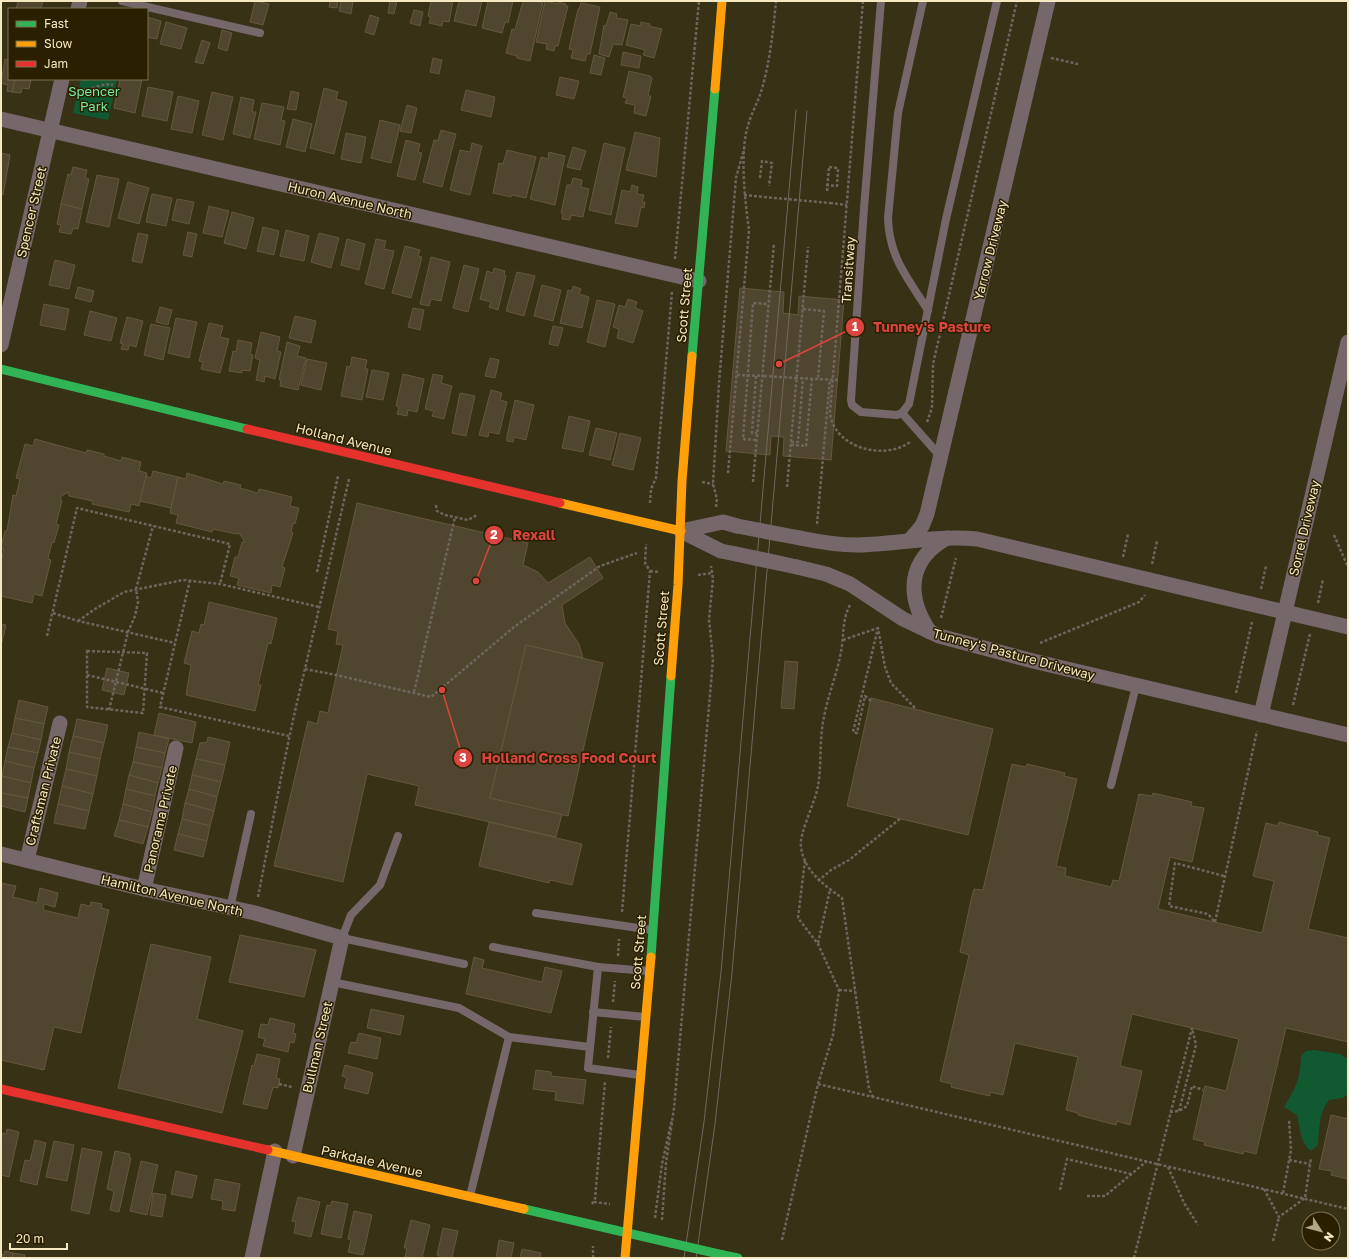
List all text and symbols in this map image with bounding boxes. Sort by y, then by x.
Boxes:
legend [8,8,148,80]
text: Fast [44,16,69,31]
text: Slow [44,36,72,51]
text: Jam [44,56,68,71]
park label: Spencer Park [68,83,120,114]
street label: Spencer Street [13,165,49,259]
street label: Huron Avenue North [286,178,414,222]
street label: Yarrow Driveway [970,197,1010,302]
street label: Transitway [838,235,858,304]
street label: Scott Street [673,267,695,343]
callout: Tunney's Pasture [845,314,999,340]
text: Tunney's Pasture [873,318,991,335]
text: 1 [852,319,858,334]
street label: Holland Avenue [294,419,394,459]
street label: Sorrel Driveway [1285,478,1323,577]
callout: Rexall [484,522,563,548]
text: Rexall [513,526,556,543]
text: 2 [490,527,498,542]
street label: Scott Street [650,590,672,666]
street label: Tunney's Pasture Driveway [931,625,1097,684]
street label: Craftsman Private [22,735,64,847]
callout: Holland Cross Food Court [453,745,664,771]
text: Holland Cross Food Court [481,749,657,766]
text: 3 [459,750,467,765]
street label: Panorama Private [140,764,180,874]
street label: Hamilton Avenue North [99,871,245,919]
street label: Scott Street [627,914,649,990]
street label: Bullman Street [299,1000,335,1094]
street label: Parkdale Avenue [320,1142,424,1180]
north arrow [1301,1211,1341,1251]
scale bar [10,1225,67,1251]
text: N [1322,1230,1337,1244]
text: 20 m [16,1231,44,1246]

